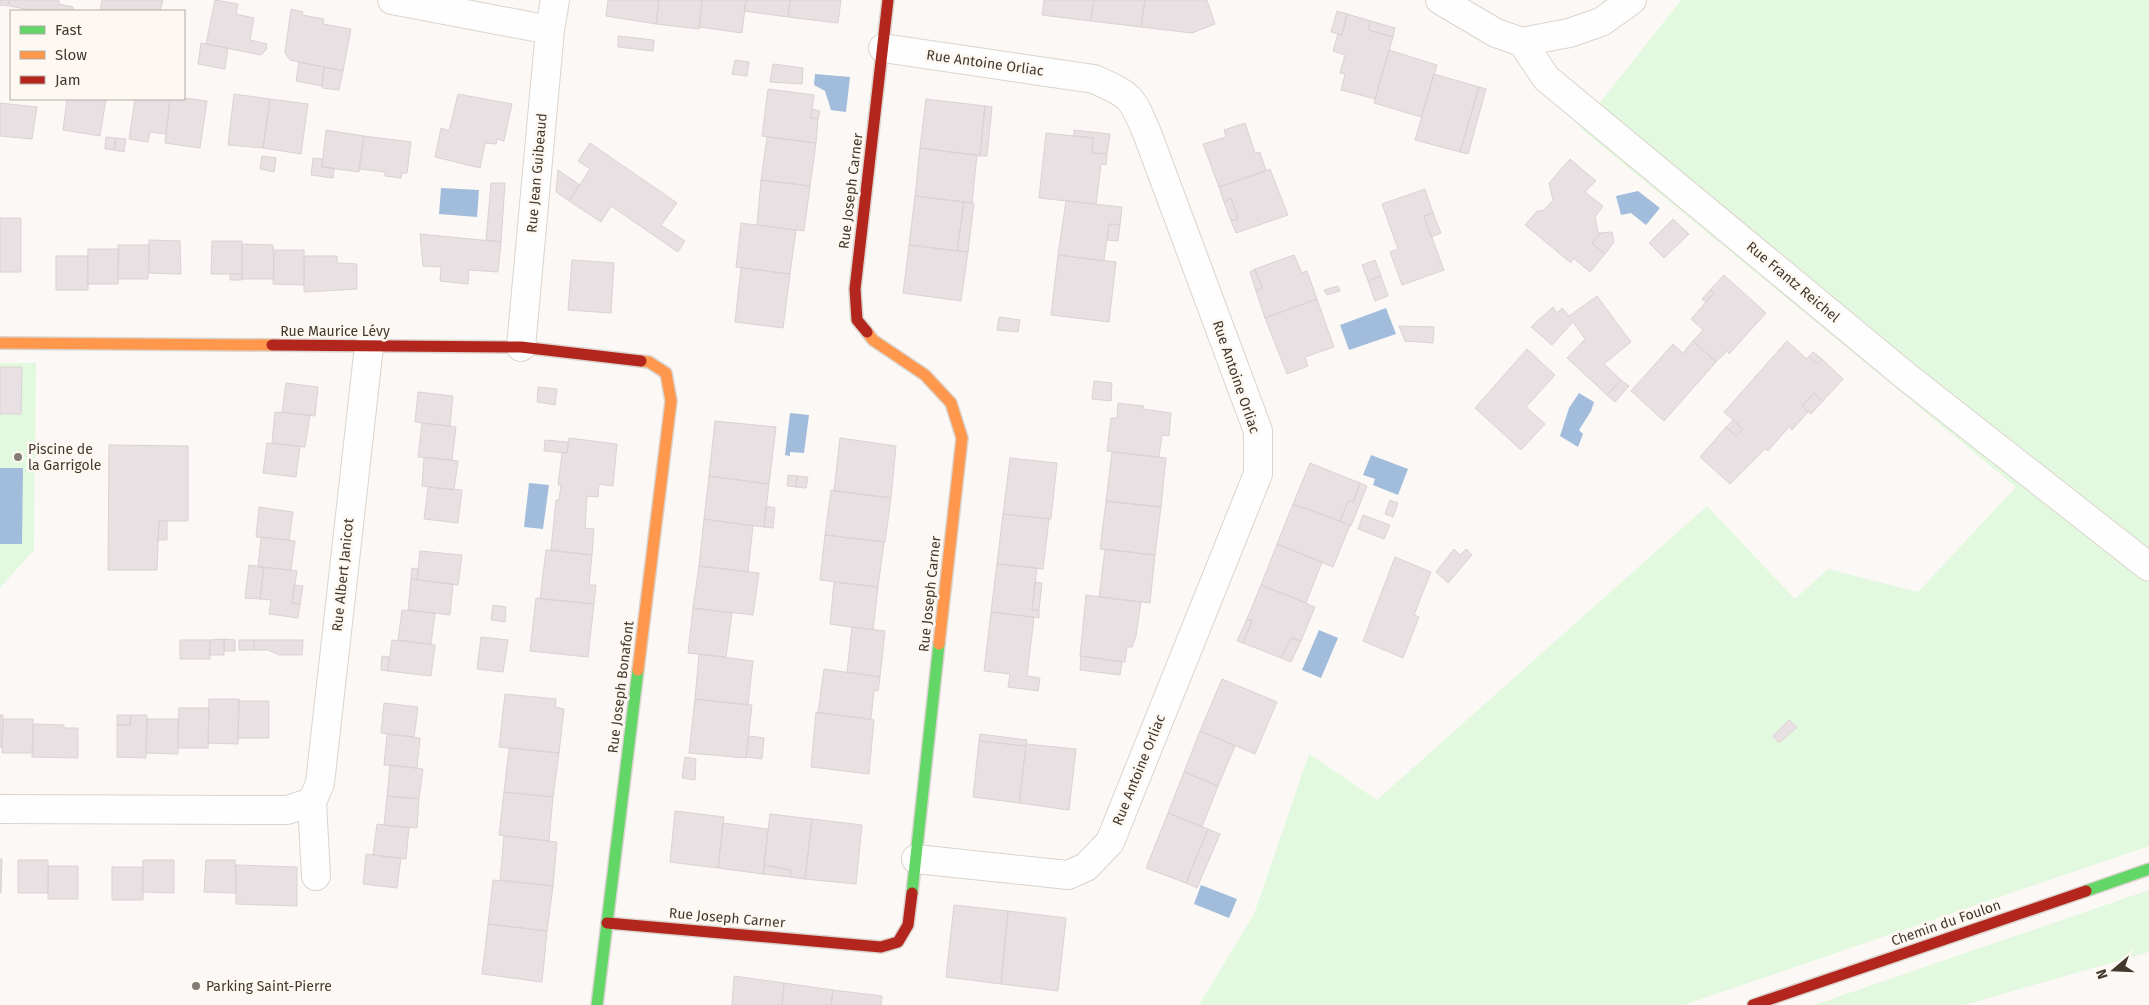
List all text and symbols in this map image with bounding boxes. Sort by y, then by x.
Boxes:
legend [10,10,185,100]
text: Fast [55,21,82,39]
text: Slow [55,46,87,64]
street label: Rue Antoine Orliac [925,46,1045,80]
text: Jam [55,71,81,89]
street label: Rue Jean Guibeaud [523,112,551,234]
street label: Rue Joseph Carner [835,131,867,250]
street label: Rue Frantz Reichel [1743,238,1843,326]
street label: Rue Antoine Orliac [1209,318,1263,436]
street label: Rue Maurice Lévy [280,323,390,340]
place label: Piscine de la Garrigole [28,441,101,474]
marker: Piscine de la Garrigole [12,451,24,463]
street label: Rue Albert Janicot [329,517,358,633]
street label: Rue Joseph Carner [915,534,945,653]
street label: Rue Joseph Bonafont [604,619,638,754]
street label: Rue Antoine Orliac [1109,712,1169,828]
street label: Chemin du Foulon [1889,896,2003,950]
street label: Rue Joseph Carner [668,904,786,932]
north arrow [2089,945,2139,995]
text: N [2093,967,2112,981]
place label: Parking Saint-Pierre [206,978,332,995]
marker: Parking Saint-Pierre [190,980,202,992]

